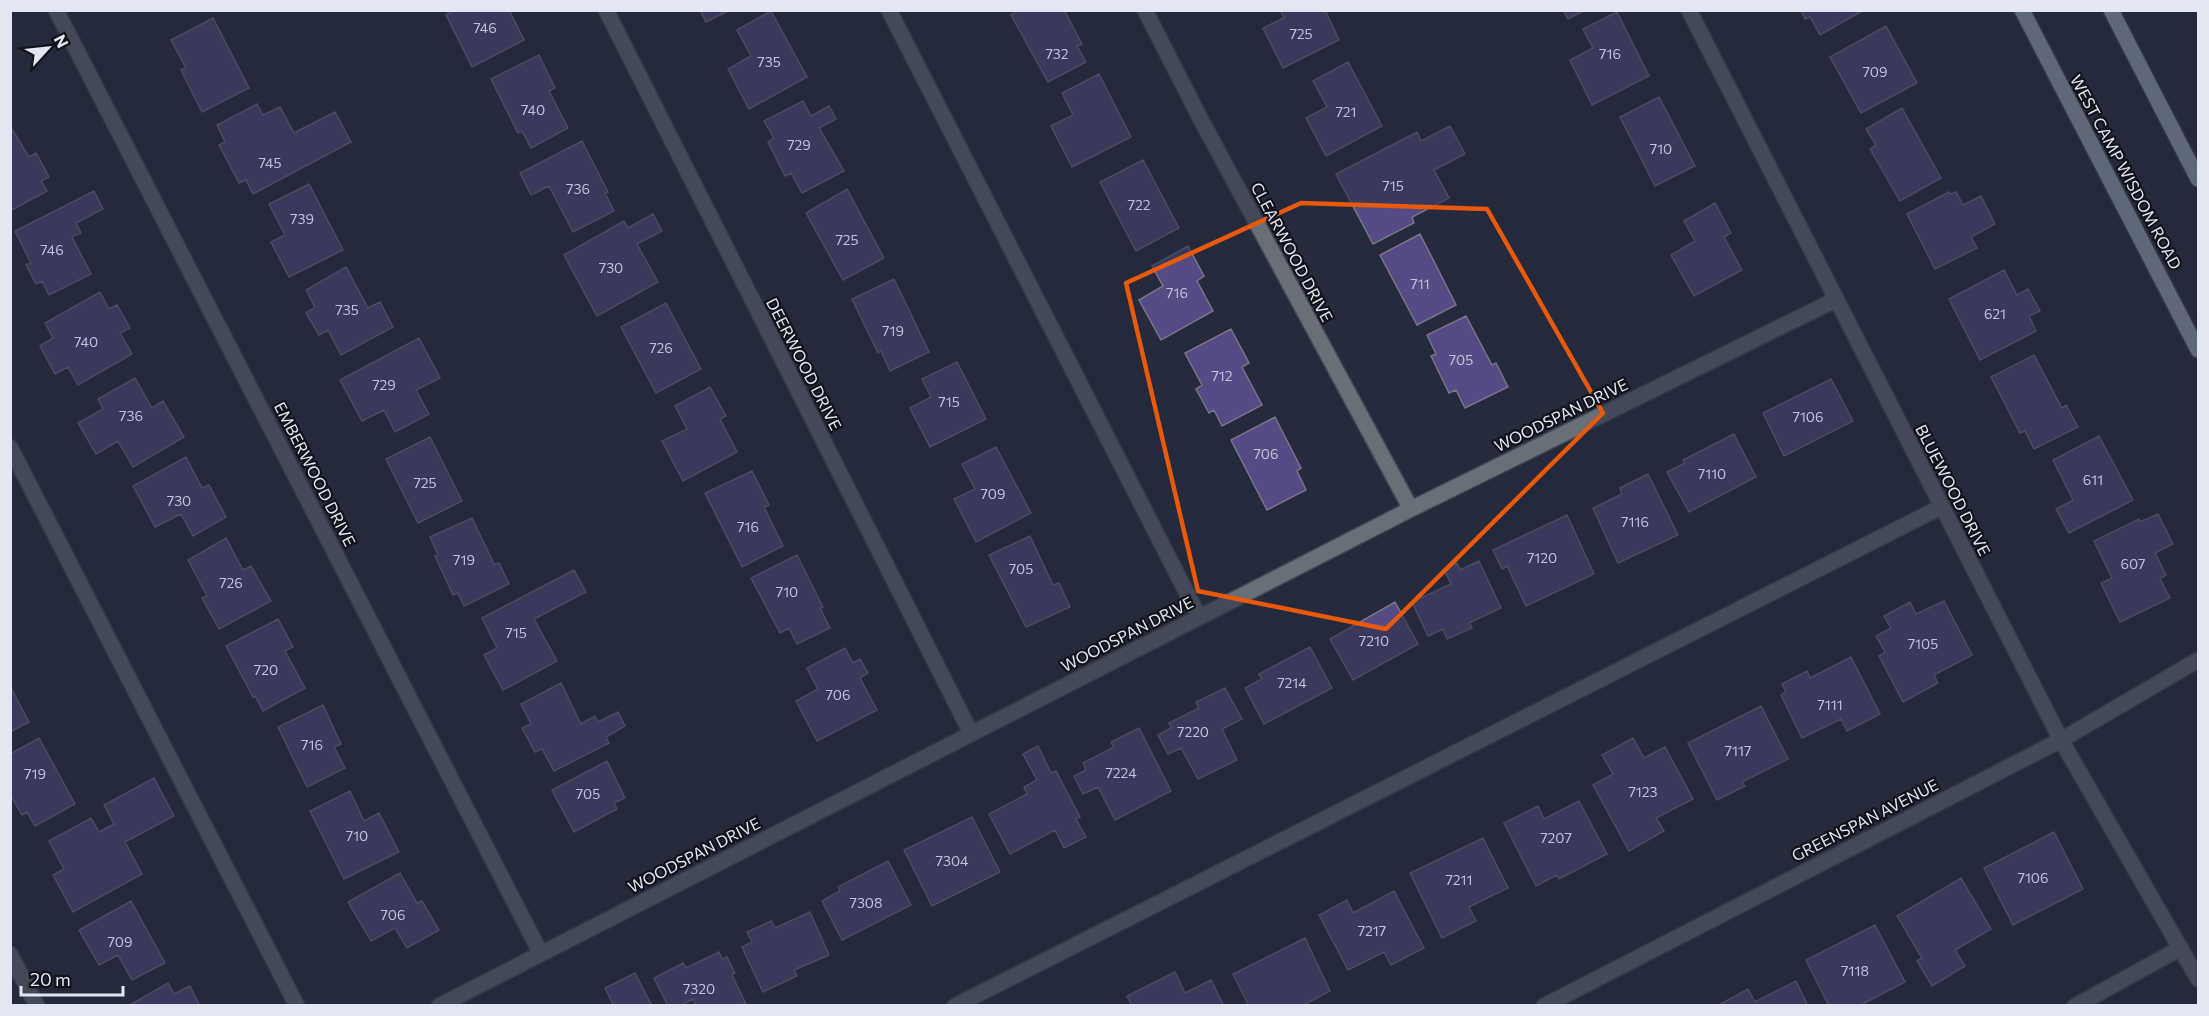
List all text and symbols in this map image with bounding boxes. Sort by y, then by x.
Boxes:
north arrow [18,18,78,78]
house number: 746 [473,19,497,36]
house number: 725 [1289,25,1313,42]
text: N [51,31,73,51]
house number: 732 [1045,45,1069,62]
house number: 716 [1599,45,1621,62]
house number: 735 [757,53,781,70]
house number: 709 [1863,63,1888,80]
street label: WEST CAMP WISDOM ROAD [2067,71,2186,272]
house number: 740 [521,101,545,118]
house number: 721 [1335,103,1357,120]
house number: 729 [787,136,811,153]
house number: 710 [1650,140,1672,157]
house number: 745 [259,154,282,171]
house number: 715 [1382,177,1404,194]
street label: CLEARWOOD DRIVE [1248,179,1337,325]
house number: 736 [566,180,590,197]
house number: 722 [1128,196,1151,213]
house number: 739 [290,210,314,227]
house number: 725 [835,231,859,248]
house number: 746 [40,241,64,258]
house number: 730 [599,259,623,276]
house number: 711 [1410,275,1430,292]
house number: 716 [1166,284,1188,301]
street label: DEERWOOD DRIVE [763,295,846,433]
house number: 735 [335,301,359,318]
house number: 621 [1984,305,2006,322]
house number: 719 [882,322,904,339]
house number: 740 [74,333,98,350]
house number: 726 [649,339,673,356]
house number: 705 [1449,351,1473,368]
house number: 712 [1211,367,1233,384]
street label: WOODSPAN DRIVE [1491,374,1631,455]
house number: 729 [372,376,396,393]
house number: 715 [938,393,960,410]
street label: EMBERWOOD DRIVE [271,398,360,549]
house number: 736 [119,407,143,424]
house number: 7106 [1792,408,1824,425]
street label: BLUEWOOD DRIVE [1912,421,1995,559]
house number: 706 [1254,445,1279,462]
house number: 7110 [1698,465,1726,482]
house number: 611 [2083,471,2103,488]
house number: 725 [413,474,437,491]
house number: 709 [981,485,1006,502]
house number: 730 [167,492,191,509]
house number: 7116 [1621,513,1649,530]
house number: 716 [737,518,759,535]
house number: 7120 [1527,549,1557,566]
house number: 719 [453,551,475,568]
house number: 607 [2121,555,2145,572]
house number: 705 [1009,560,1033,577]
house number: 726 [219,574,243,591]
house number: 710 [776,583,798,600]
street label: WOODSPAN DRIVE [1057,592,1196,675]
house number: 715 [505,624,527,641]
house number: 7210 [1359,632,1389,649]
house number: 7105 [1908,635,1938,652]
house number: 720 [254,661,278,678]
house number: 7214 [1277,674,1307,691]
house number: 706 [826,686,851,703]
house number: 7111 [1817,696,1843,713]
house number: 7220 [1177,723,1209,740]
house number: 716 [301,736,323,753]
house number: 7117 [1725,742,1751,759]
house number: 7224 [1105,764,1137,781]
house number: 719 [24,765,46,782]
street label: GREENSPAN AVENUE [1788,774,1941,865]
house number: 7123 [1628,783,1658,800]
house number: 705 [576,785,600,802]
street label: WOODSPAN DRIVE [624,813,763,896]
house number: 710 [346,827,368,844]
house number: 7207 [1540,829,1572,846]
house number: 7304 [936,852,969,869]
house number: 7106 [2017,869,2049,886]
house number: 7211 [1445,871,1473,888]
house number: 7308 [849,894,883,911]
house number: 706 [381,906,406,923]
house number: 7217 [1358,922,1386,939]
house number: 709 [108,933,133,950]
scale bar [21,959,123,997]
house number: 7118 [1841,962,1869,979]
text: 20 m [30,968,71,990]
house number: 7320 [683,980,715,997]

